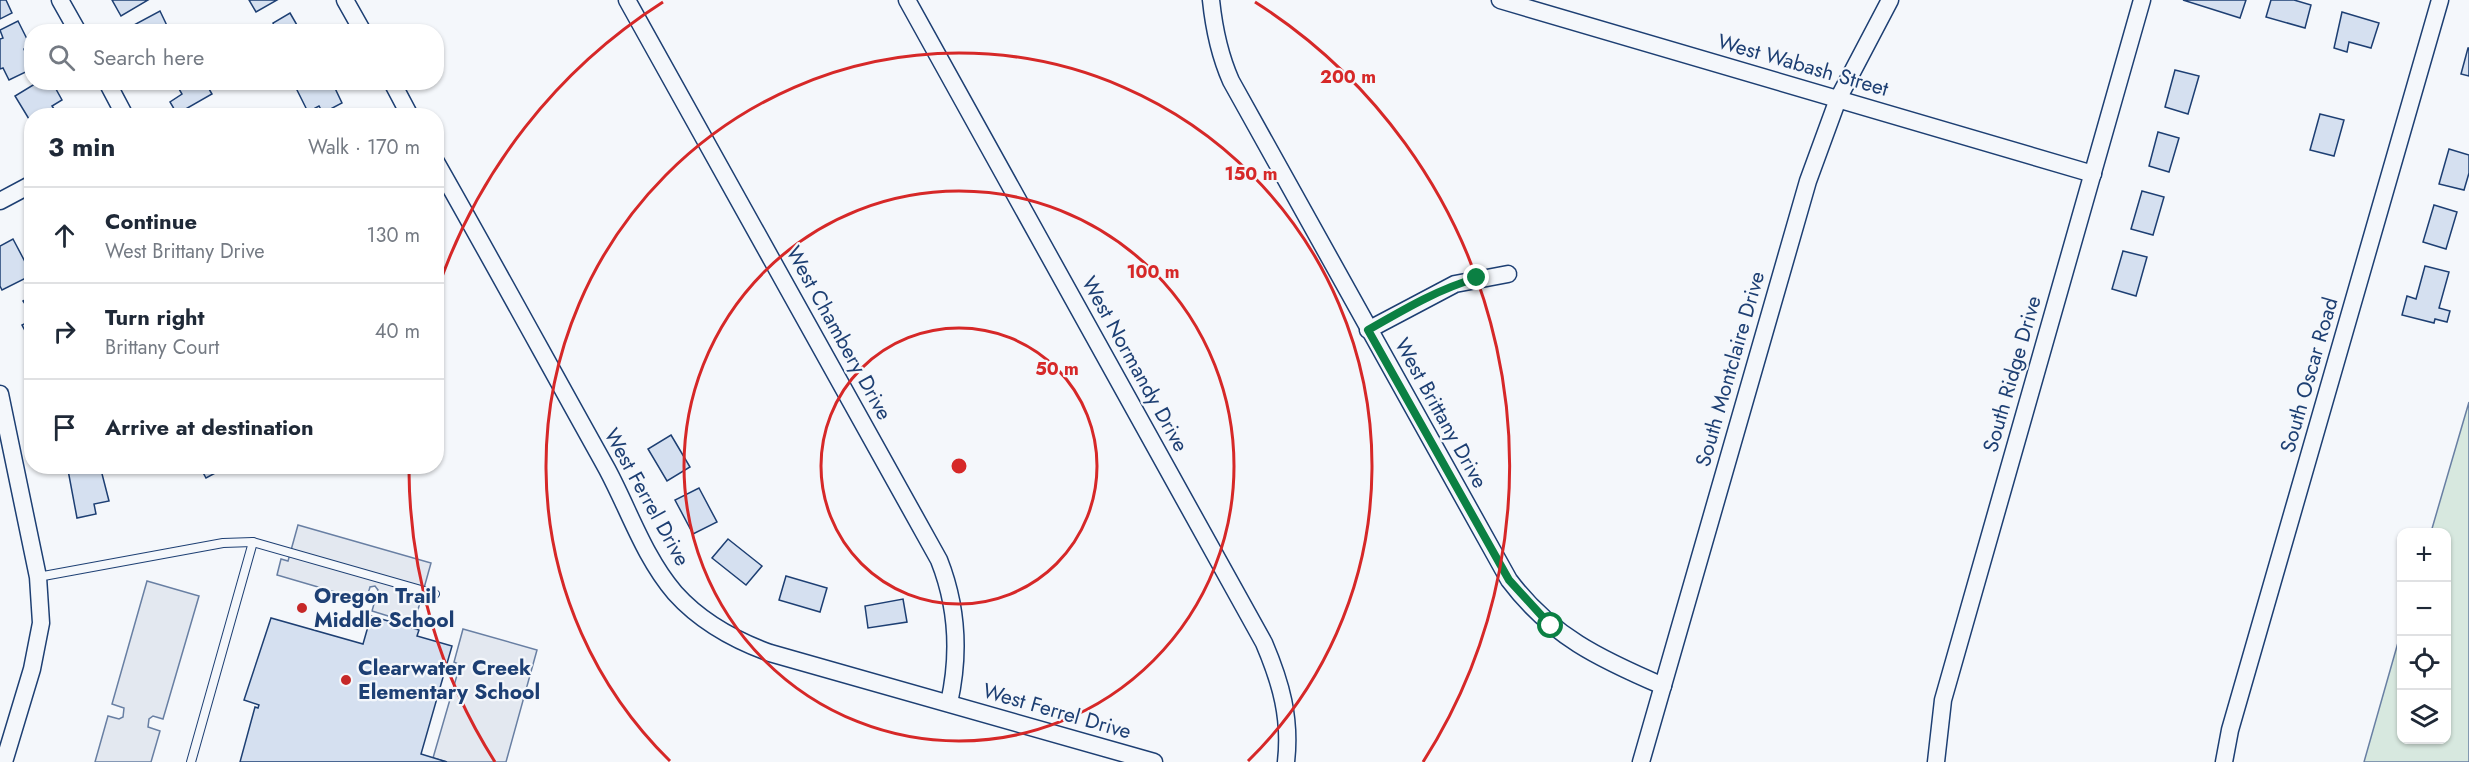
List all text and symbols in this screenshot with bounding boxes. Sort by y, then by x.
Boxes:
search box [24,24,444,90]
street label: West Wabash Street [1714,26,1892,104]
icon: search [45,41,78,74]
text: Search here [93,41,204,73]
text: 200 m [1320,64,1376,90]
text: 3 min [48,128,115,166]
text: Walk · 170 m [308,133,420,162]
text: 150 m [1225,161,1277,187]
text: Continue [105,205,197,237]
icon: ahead [48,219,81,252]
text: 130 m [366,221,420,250]
text: West Brittany Drive [105,237,264,266]
street label: West Chambery Drive [779,241,899,425]
text: 100 m [1126,259,1180,285]
route end [1463,264,1489,290]
street label: South Montclaire Drive [1688,268,1772,470]
street label: West Normandy Drive [1074,271,1196,457]
street label: South Ridge Drive [1975,292,2049,456]
street label: South Oscar Road [2272,294,2346,456]
text: Turn right [105,301,205,333]
icon: right [48,315,81,348]
text: 40 m [375,317,420,346]
text: Brittany Court [105,333,219,362]
street label: West Brittany Drive [1387,333,1495,494]
text: 50 m [1035,356,1079,382]
icon: arrive [48,411,81,444]
text: Arrive at destination [105,411,314,443]
street label: West Ferrel Drive [597,423,697,571]
centre of rings [949,456,969,476]
map controls [2397,528,2451,744]
button: + [2397,528,2451,582]
place label: Oregon Trail Middle School [314,581,454,635]
button: − [2397,582,2451,636]
marker: Oregon Trail Middle School [295,601,309,615]
route start [1537,612,1563,638]
button: locate [2397,636,2451,690]
place label: Clearwater Creek Elementary School [358,653,540,707]
marker: Clearwater Creek Elementary School [339,673,353,687]
street label: West Ferrel Drive [979,675,1135,747]
button: layers [2397,690,2451,744]

